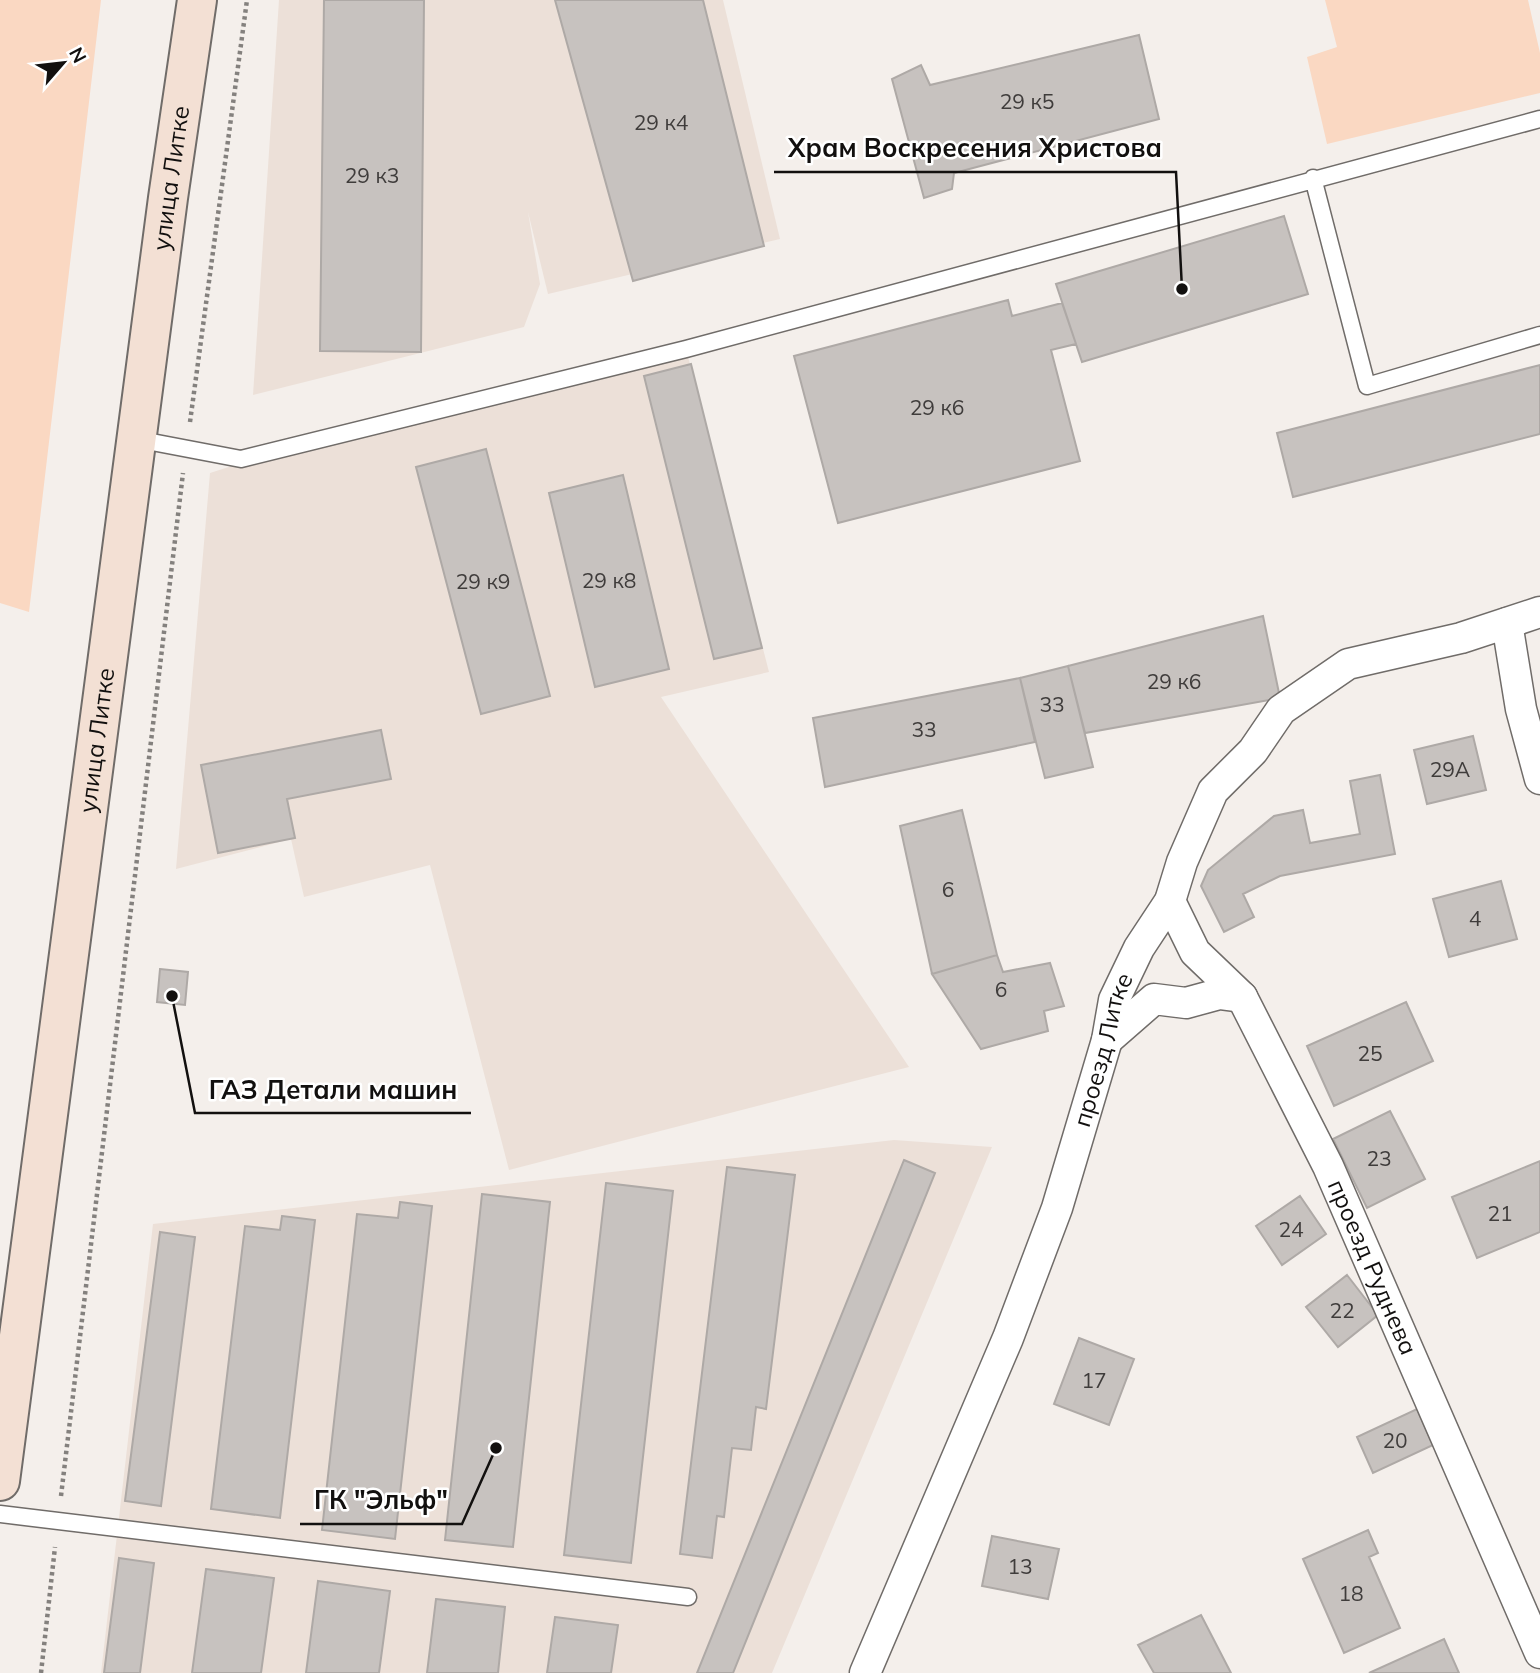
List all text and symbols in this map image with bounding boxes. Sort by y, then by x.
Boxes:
north arrow [28,28,98,98]
text: N [64,43,92,67]
house number: 29 к5 [1000,88,1054,114]
street label: улица Литке [145,104,195,252]
house number: 29 к4 [634,109,689,135]
callout: Храм Воскресения Христова [774,125,1176,172]
text: Храм Воскресения Христова [787,131,1162,164]
house number: 29 к3 [345,162,399,188]
house number: 29 к6 [910,394,964,420]
house number: 29 к8 [582,567,636,593]
house number: 29 к9 [456,568,510,594]
street label: улица Литке [72,666,120,814]
house number: 29 к6 [1147,668,1201,694]
house number: 33 [1039,691,1065,717]
house number: 33 [911,716,937,742]
house number: 29А [1430,756,1471,782]
house number: 6 [942,876,954,902]
house number: 4 [1469,905,1482,931]
street label: проезд Литке [1066,967,1139,1130]
house number: 6 [995,976,1007,1002]
house number: 25 [1357,1040,1383,1066]
callout: ГАЗ Детали машин [195,1066,471,1113]
text: ГАЗ Детали машин [209,1073,457,1106]
house number: 23 [1366,1145,1392,1171]
street label: проезд Руднева [1322,1175,1424,1359]
house number: 21 [1487,1200,1513,1226]
house number: 24 [1278,1216,1304,1242]
house number: 22 [1329,1297,1355,1323]
house number: 17 [1081,1367,1107,1393]
house number: 20 [1382,1427,1408,1453]
callout: ГК "Эльф" [300,1477,462,1524]
text: ГК "Эльф" [314,1483,448,1516]
house number: 13 [1007,1553,1033,1579]
house number: 18 [1338,1580,1364,1606]

